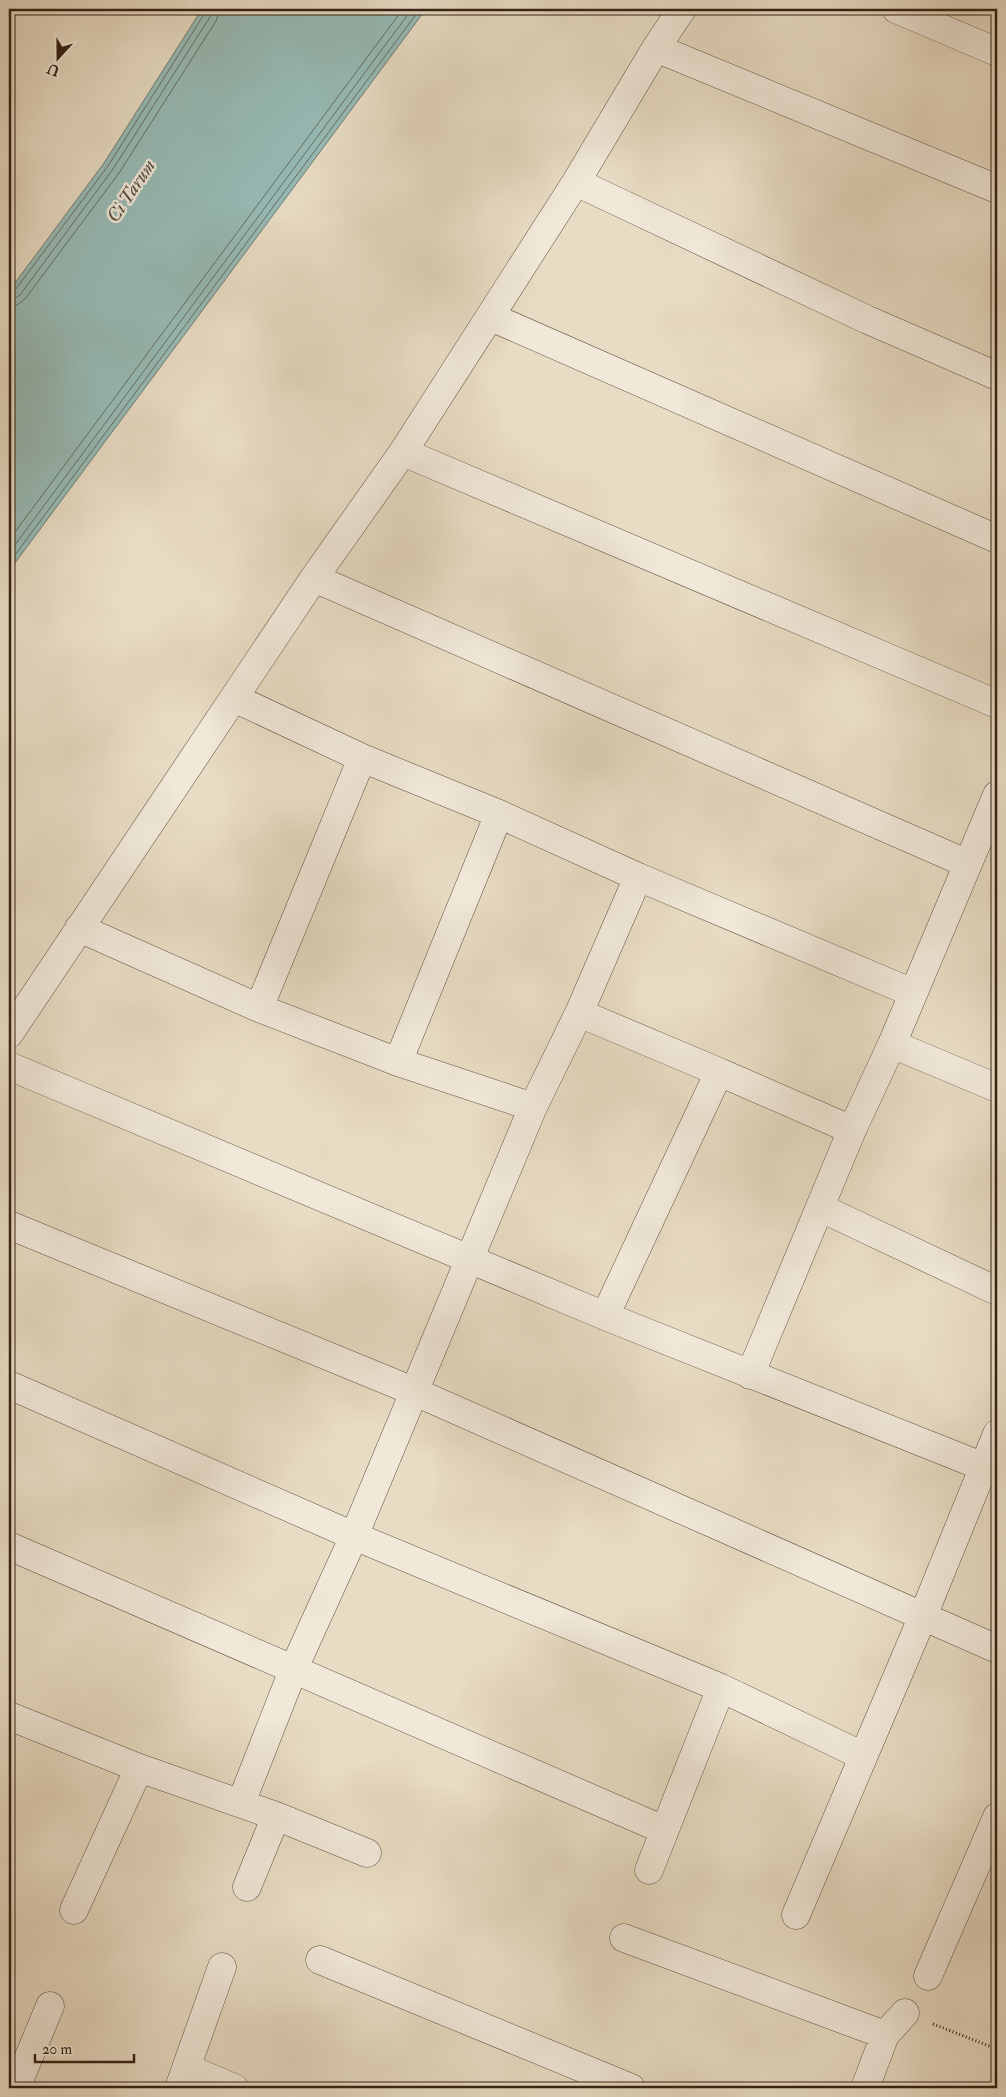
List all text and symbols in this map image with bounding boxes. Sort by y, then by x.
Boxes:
north arrow [32,32,82,82]
text: U [45,60,62,80]
water label: Ci Tarum [101,155,161,227]
scale bar [35,2032,134,2064]
text: 20 m [42,2040,72,2059]

